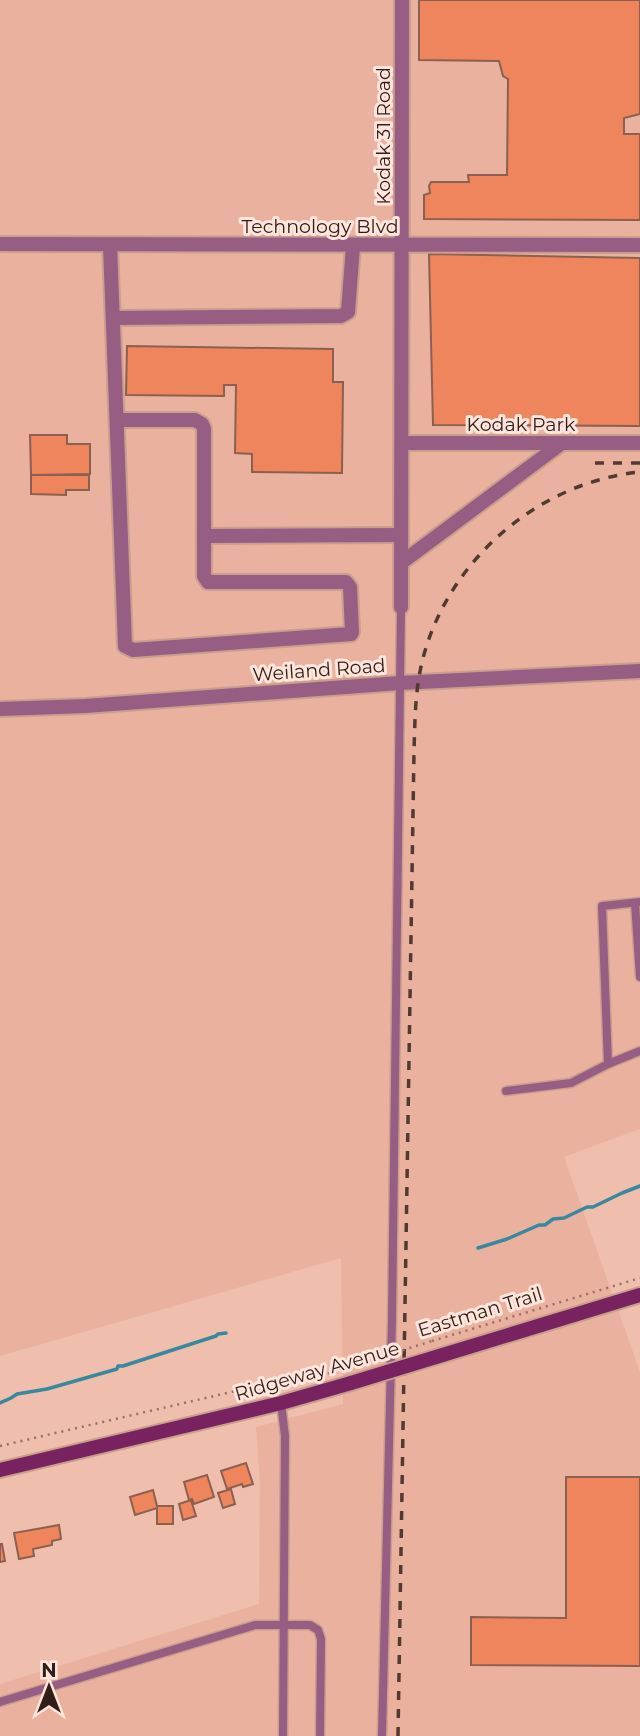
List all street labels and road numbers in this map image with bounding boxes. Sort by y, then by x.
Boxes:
street label: Kodak 31 Road [372,67,395,205]
street label: Technology Blvd [241,215,399,238]
street label: Kodak Park [467,413,576,436]
street label: Weiland Road [252,654,386,686]
street label: Eastman Trail [415,1282,545,1342]
street label: Ridgeway Avenue [232,1336,402,1406]

